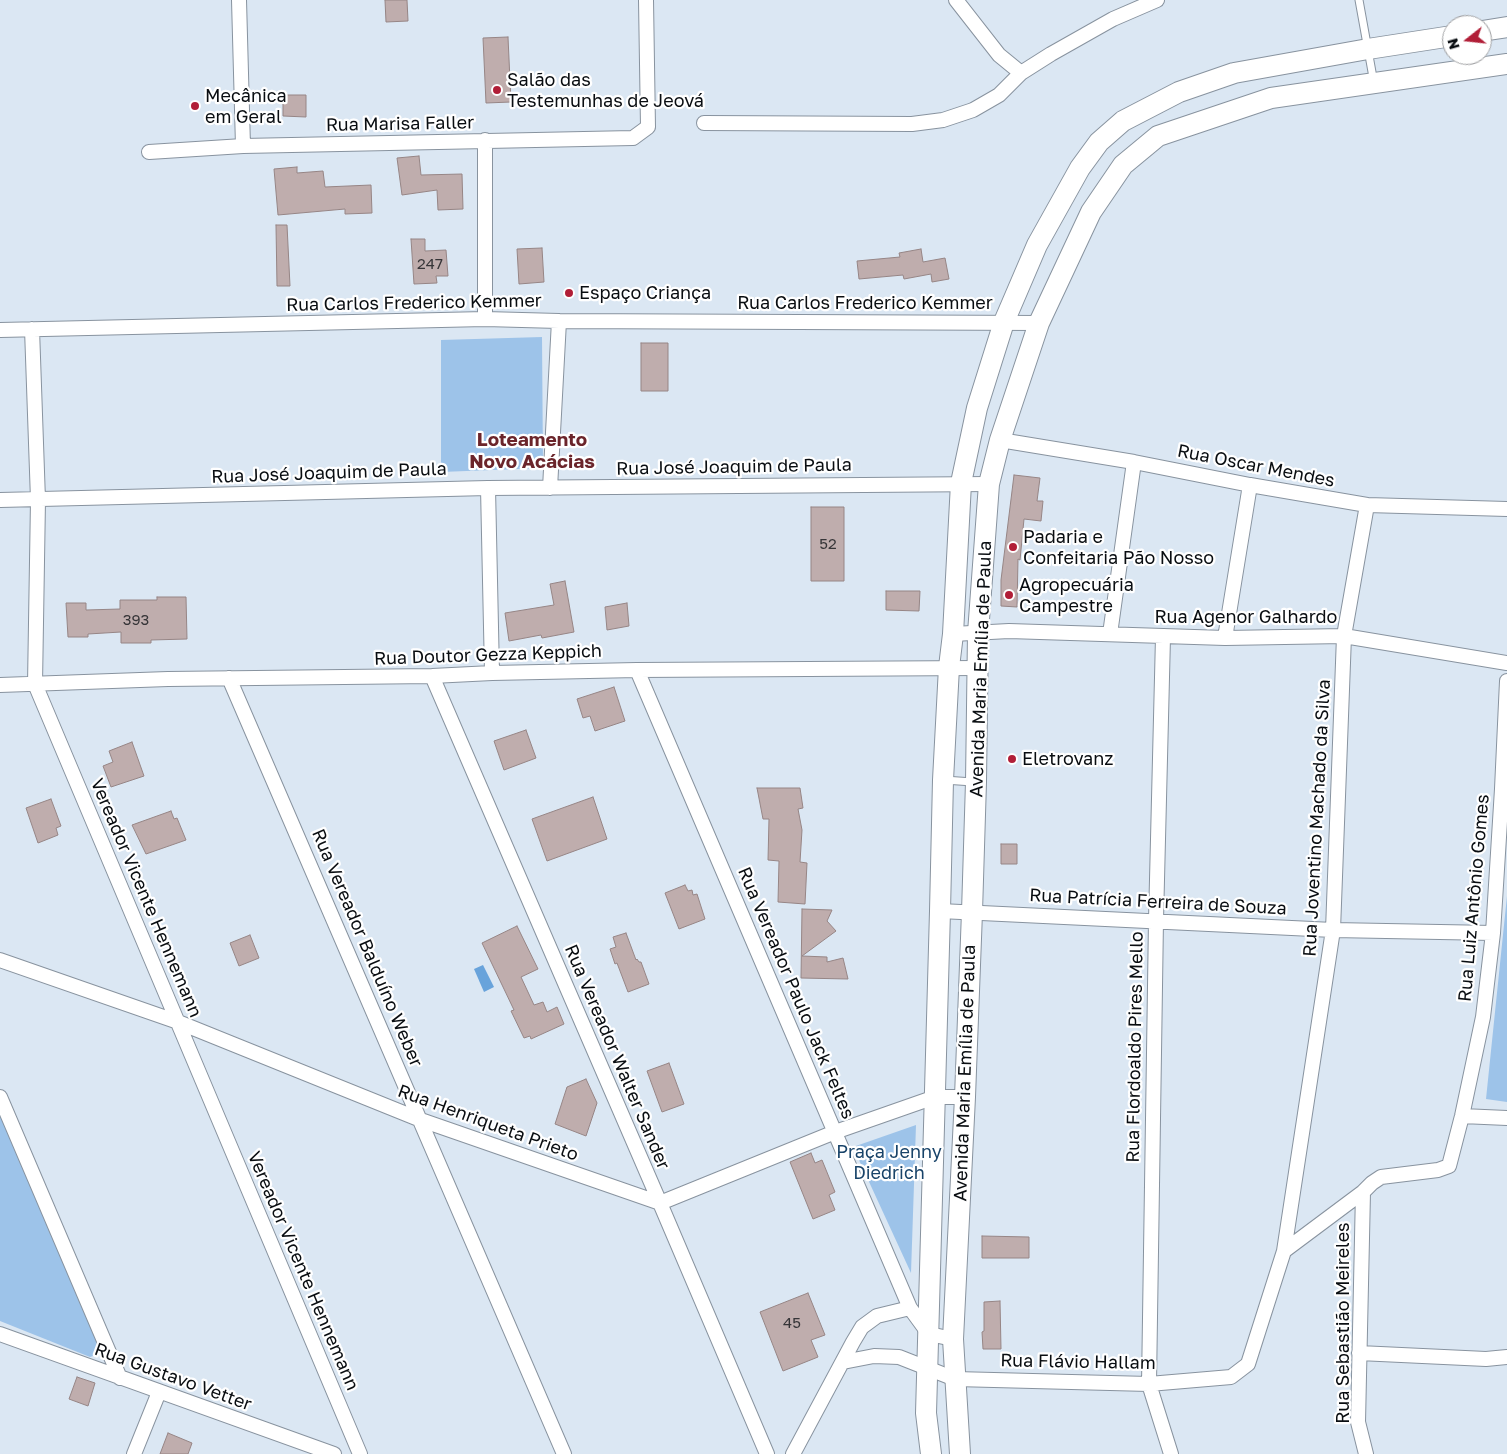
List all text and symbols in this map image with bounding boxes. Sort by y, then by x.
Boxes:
north arrow [1442,15,1492,65]
text: N [1443,37,1463,51]
place label: Salão das Testemunhas de Jeová [507,69,704,112]
marker: Salão das Testemunhas de Jeová [491,84,503,96]
place label: Mecânica em Geral [205,85,287,128]
marker: Mecânica em Geral [189,100,201,112]
street label: Rua Marisa Faller [326,112,474,136]
house number: 247 [417,255,443,273]
place label: Espaço Criança [579,282,711,304]
marker: Espaço Criança [563,287,575,299]
street label: Rua Carlos Frederico Kemmer [286,290,542,316]
street label: Rua Carlos Frederico Kemmer [737,292,993,314]
district label: Loteamento Novo Acácias [469,429,595,473]
street label: Rua Oscar Mendes [1175,440,1337,492]
street label: Rua José Joaquim de Paula [616,454,852,480]
street label: Rua José Joaquim de Paula [211,458,447,488]
place label: Padaria e Confeitaria Pão Nosso [1023,526,1214,568]
house number: 52 [819,535,837,553]
street label: Avenida Maria Emília de Paula [966,540,996,798]
marker: Padaria e Confeitaria Pão Nosso [1007,541,1019,553]
place label: Agropecuária Campestre [1019,574,1134,616]
marker: Agropecuária Campestre [1003,589,1015,601]
street label: Rua Agenor Galhardo [1155,606,1337,628]
house number: 393 [123,611,149,629]
street label: Rua Doutor Gezza Keppich [374,640,602,670]
street label: Rua Joventino Machado da Silva [1299,679,1335,957]
place label: Eletrovanz [1022,748,1113,770]
marker: Eletrovanz [1006,753,1018,765]
street label: Vereador Vicente Hennemann [86,775,206,1021]
street label: Rua Luiz Antônio Gomes [1454,793,1494,1003]
street label: Rua Vereador Balduíno Weber [307,826,427,1070]
street label: Rua Vereador Paulo Jack Feltes [733,864,859,1122]
street label: Rua Patrícia Ferreira de Souza [1029,884,1287,920]
street label: Rua Flordoaldo Pires Mello [1122,931,1148,1163]
street label: Rua Vereador Walter Sander [560,941,674,1173]
street label: Avenida Maria Emília de Paula [950,944,980,1202]
street label: Rua Henriqueta Prieto [395,1080,581,1166]
park label: Praça Jenny Diedrich [836,1141,942,1184]
street label: Vereador Vicente Hennemann [243,1148,363,1394]
street label: Rua Sebastião Meireles [1332,1222,1354,1424]
house number: 45 [783,1314,801,1332]
street label: Rua Gustavo Vetter [91,1339,255,1415]
street label: Rua Flávio Hallam [1000,1350,1156,1374]

